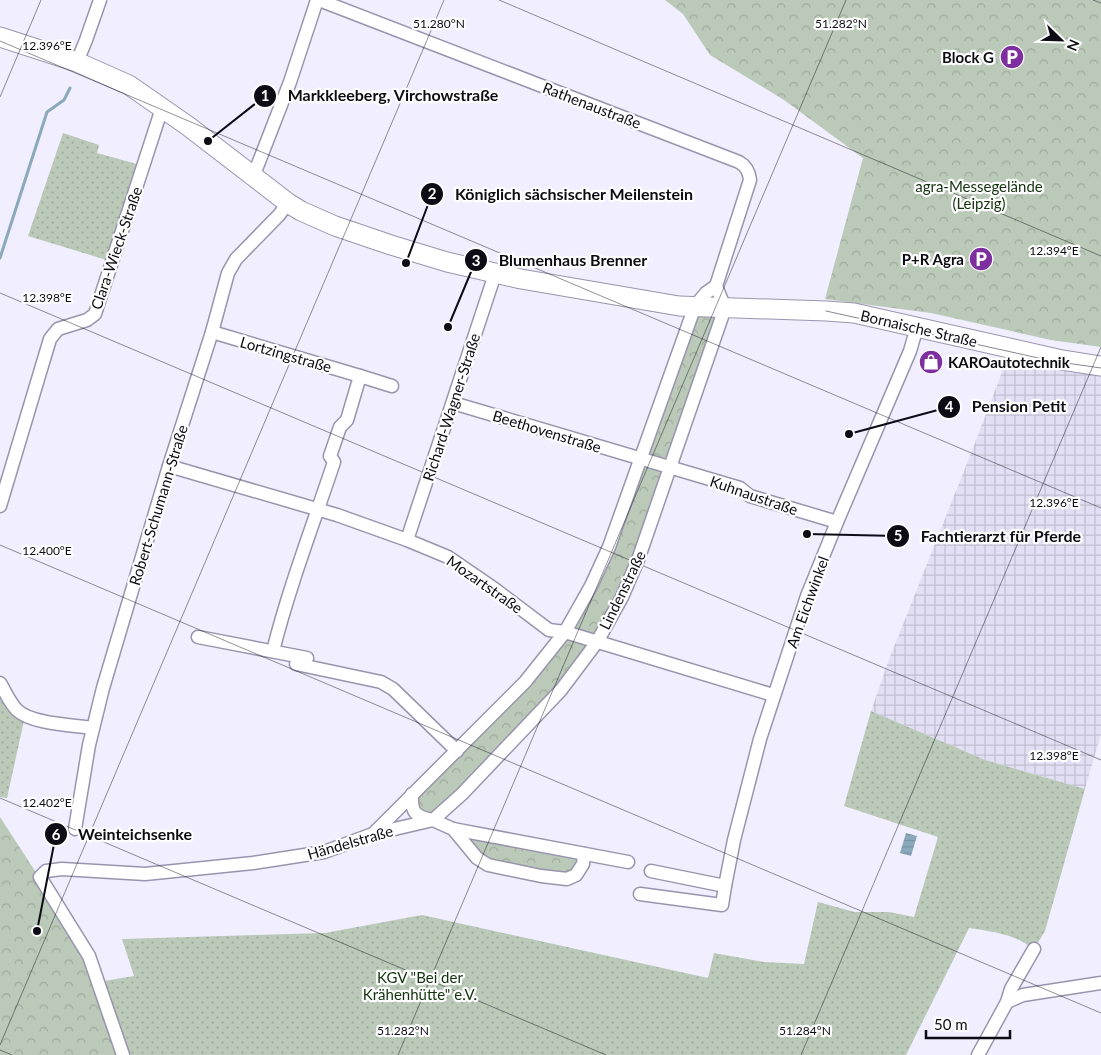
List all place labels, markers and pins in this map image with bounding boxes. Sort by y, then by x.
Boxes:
parking icon: Block G [999,44,1025,70]
place label: Block G [942,48,994,66]
callout: Markkleeberg, Virchowstraße [252,80,509,111]
callout: Königlich sächsischer Meilenstein [420,178,703,209]
callout: Blumenhaus Brenner [463,245,657,276]
parking icon: P+R Agra [968,246,994,272]
place label: P+R Agra [902,250,964,268]
shop icon: KAROautotechnik [918,349,944,375]
place label: KAROautotechnik [948,353,1071,371]
callout: Pension Petit [937,391,1076,422]
callout: Fachtierarzt für Pferde [886,520,1091,551]
callout: Weinteichsenke [43,819,202,850]

